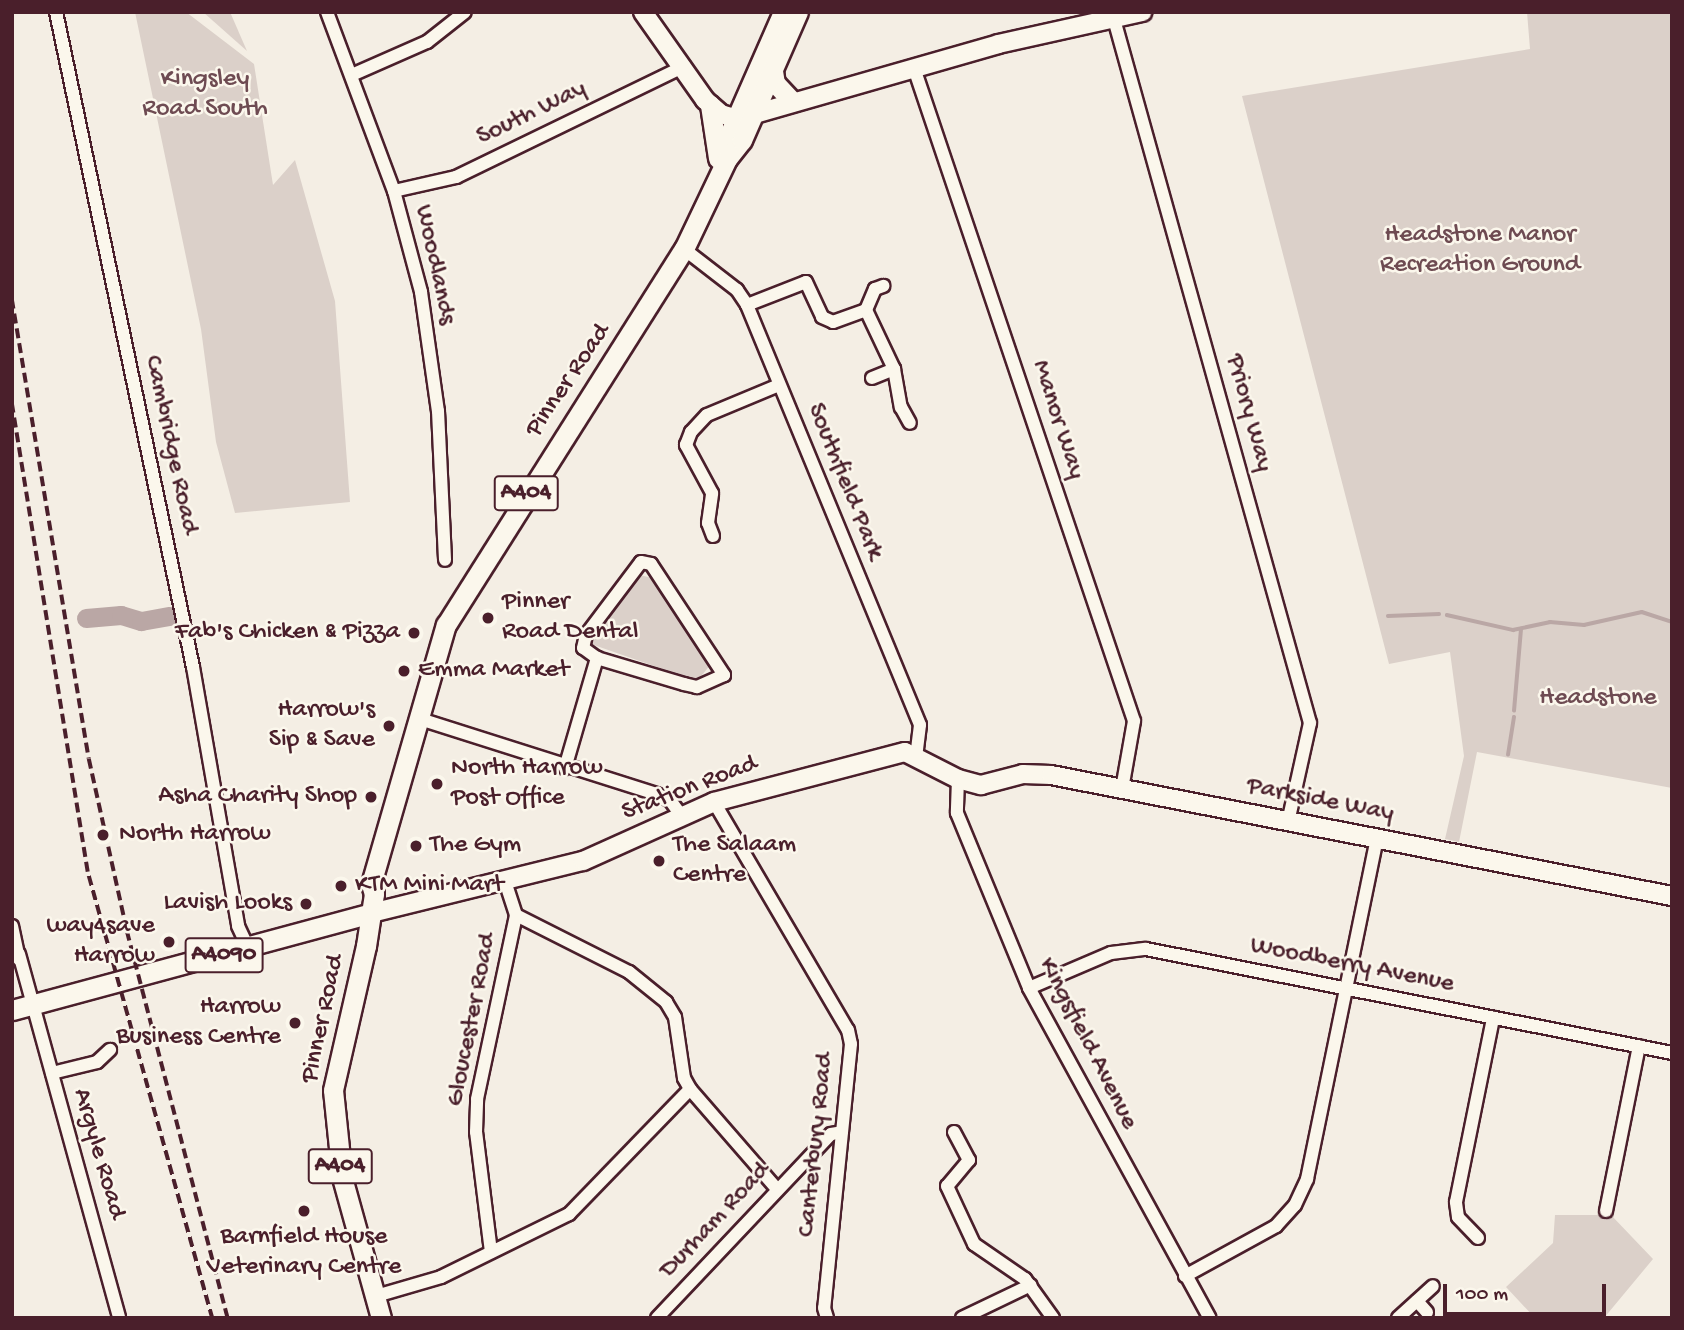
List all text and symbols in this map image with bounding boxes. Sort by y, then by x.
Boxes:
park label: Kingsley Road South [142,64,268,126]
street label: South Way [472,74,592,154]
street label: Woodlands [406,202,462,328]
park label: Headstone Manor Recreation Ground [1380,220,1580,282]
street label: Pinner Road [520,318,618,444]
street label: Priory Way [1217,351,1279,475]
street label: Cambridge Road [136,353,204,537]
street label: Manor Way [1023,357,1091,483]
street label: Southfield Park [798,399,890,565]
road number: A404 [493,472,559,514]
place label: Pinner Road Dental [502,587,638,648]
marker: Pinner Road Dental [480,610,496,626]
place label: Fab's Chicken & Pizza [175,617,400,649]
marker: Fab's Chicken & Pizza [406,625,422,641]
place label: Emma Market [418,655,569,687]
marker: Emma Market [396,663,412,679]
park label: Headstone [1539,683,1657,715]
place label: Harrow's Sip & Save [269,695,375,756]
marker: Harrow's Sip & Save [381,718,397,734]
street label: Station Road [618,749,762,829]
place label: North Harrow Post Office [451,753,603,814]
street label: Parkside Way [1244,771,1396,831]
marker: North Harrow Post Office [429,776,445,792]
place label: Asha Charity Shop [158,781,357,813]
marker: Asha Charity Shop [363,789,379,805]
place label: North Harrow [119,819,271,851]
marker: North Harrow [93,825,113,845]
place label: The Gym [430,830,521,862]
place label: The Salaam Centre [673,830,796,892]
marker: The Gym [408,838,424,854]
marker: The Salaam Centre [651,853,667,869]
place label: KTM Mini Mart [355,870,504,902]
marker: KTM Mini Mart [333,878,349,894]
place label: Lavish Looks [164,888,292,920]
marker: Lavish Looks [298,896,314,912]
place label: way4save Harrow [46,911,155,972]
street label: Gloucester Road [441,931,505,1109]
street label: Woodberry Avenue [1247,931,1457,1001]
marker: way4save Harrow [161,934,177,950]
road number: A4090 [184,934,264,975]
street label: Pinner Road [295,952,353,1086]
street label: Kingsfield Avenue [1030,953,1144,1135]
place label: Harrow Business Centre [116,992,281,1054]
marker: Harrow Business Centre [287,1015,303,1031]
street label: Canterbury Road [792,1051,842,1239]
street label: Argyle Road [65,1085,131,1223]
road number: A404 [307,1146,373,1186]
street label: Durham Road [654,1156,778,1286]
marker: Barnfield House Veterinary Centre [296,1203,312,1219]
place label: Barnfield House Veterinary Centre [207,1222,401,1284]
scale bar [1446,1270,1609,1314]
text: 100 m [1456,1283,1508,1308]

